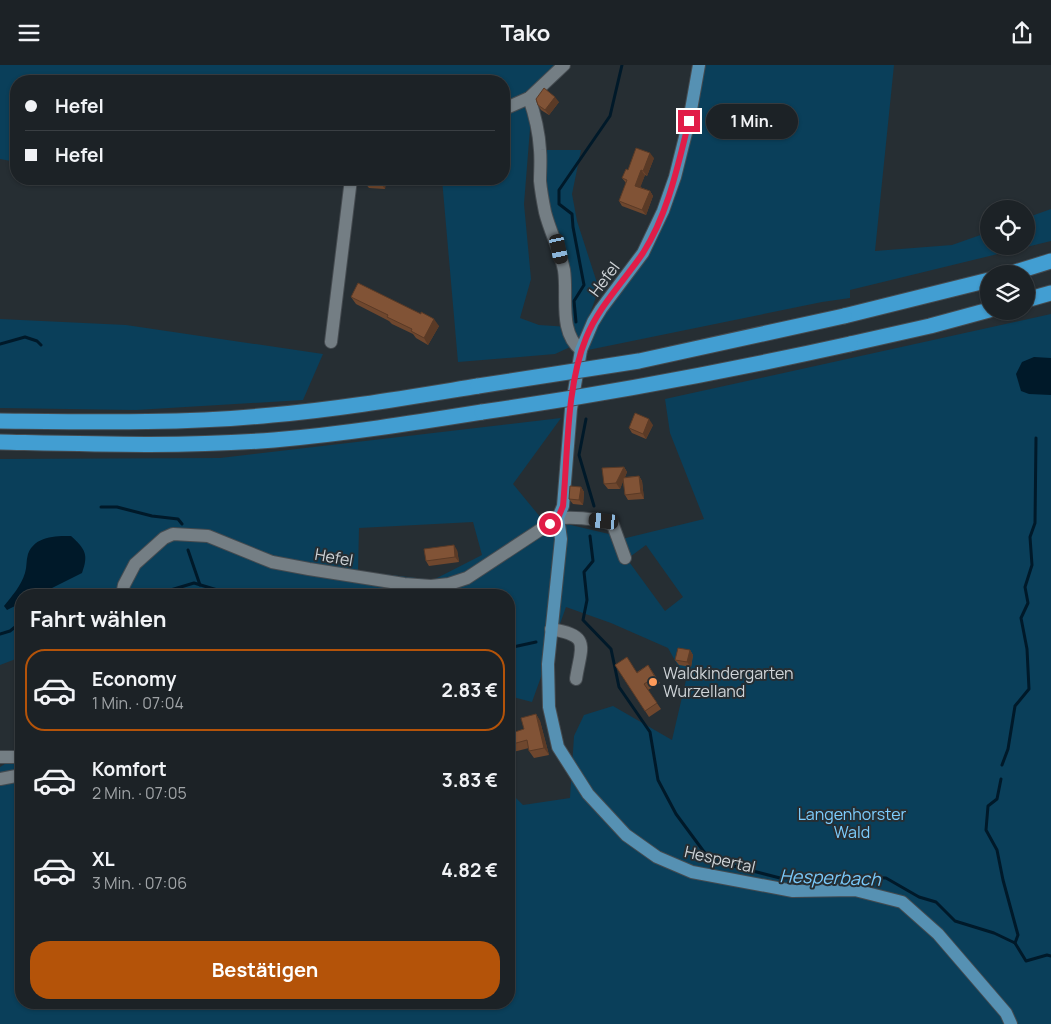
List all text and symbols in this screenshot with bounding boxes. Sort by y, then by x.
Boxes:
text: Tako [501,18,550,48]
icon: menu [15,19,43,47]
icon: share [1008,19,1036,47]
text: Hefel [55,93,104,119]
callout: 1 Min. [706,103,799,139]
route end [678,110,700,132]
text: 1 Min. [730,110,774,132]
text: Hefel [55,142,104,168]
map controls [980,200,1035,320]
button: locate [980,200,1035,255]
car [548,233,569,265]
street label: Hefel [584,257,624,301]
button: layers [980,265,1035,320]
car [588,512,619,530]
route start [539,513,561,535]
street label: Hefel [313,543,355,571]
text: Fahrt wählen [30,604,167,634]
place label: Waldkindergarten Wurzelland [663,662,794,702]
text: Economy [92,666,176,692]
icon: car [32,668,77,713]
marker: Waldkindergarten Wurzelland [647,676,659,688]
text: 2.83 € [441,677,498,703]
text: 1 Min. · 07:04 [92,692,184,714]
text: Komfort [92,756,167,782]
icon: car [32,758,77,803]
text: 3.83 € [442,767,498,793]
text: 2 Min. · 07:05 [92,782,187,804]
park label: Langenhorster Wald [798,803,907,843]
street label: Hespertal [682,840,758,878]
text: XL [92,846,115,872]
icon: car [32,848,77,893]
text: 4.82 € [441,857,498,883]
water label: Hesperbach [779,863,882,891]
text: 3 Min. · 07:06 [92,872,187,894]
button: Bestätigen [30,941,500,999]

